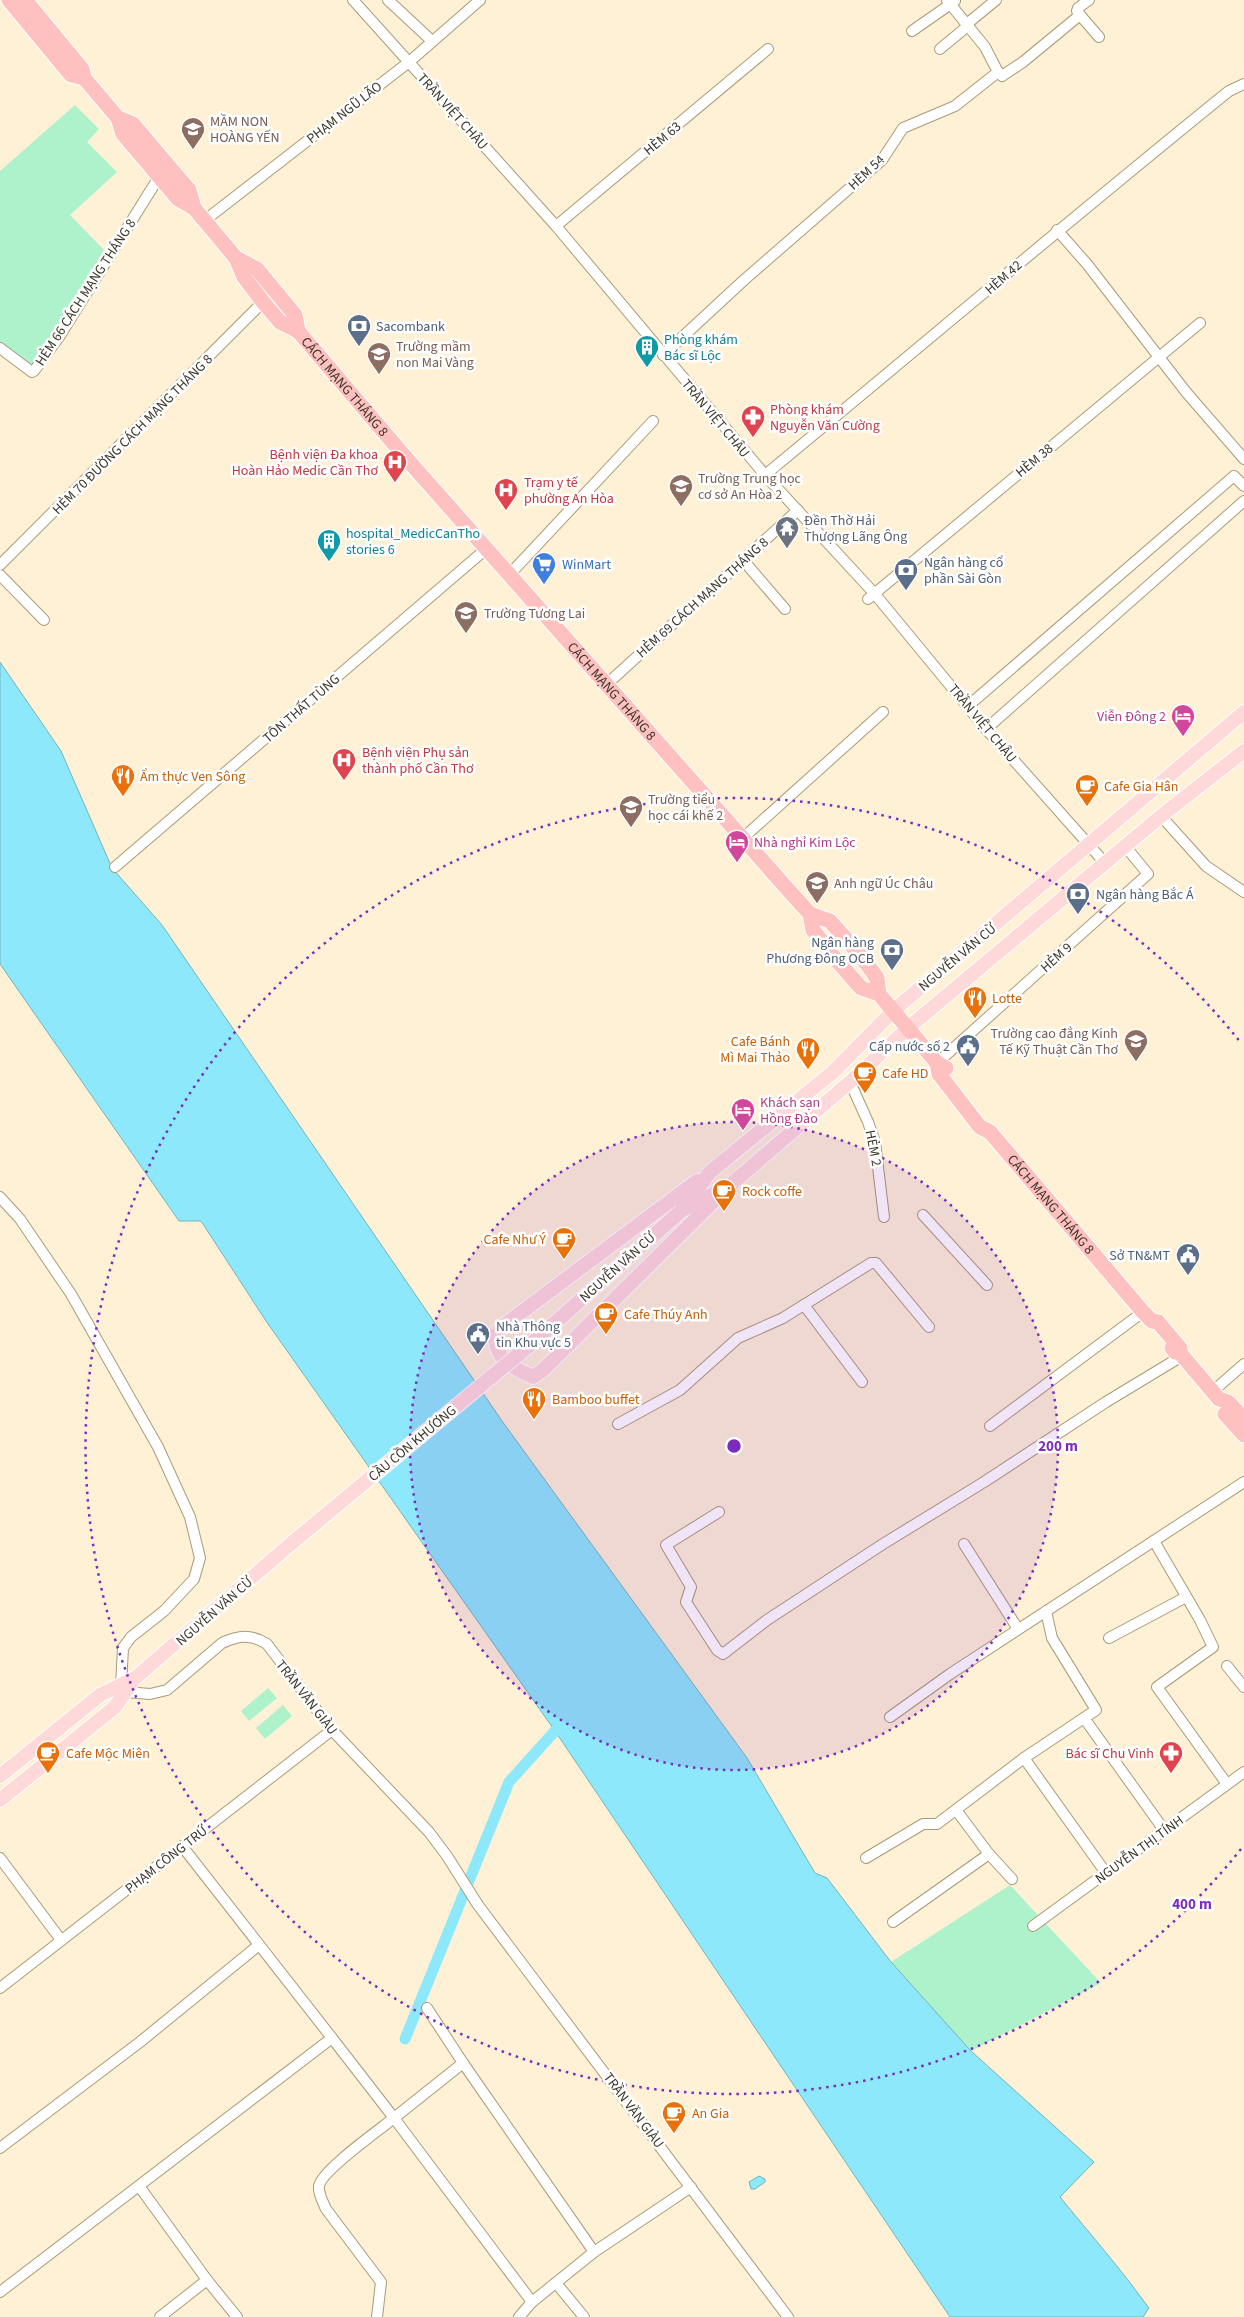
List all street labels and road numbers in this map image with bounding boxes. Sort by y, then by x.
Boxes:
street label: TRẦN VIỆT CHÂU [412,69,492,154]
street label: PHẠM NGŨ LÃO [303,77,387,149]
street label: HÈM 63 [640,117,686,160]
street label: HÈM 54 [844,151,889,195]
street label: HẺM 66 CÁCH MẠNG THÁNG 8 [31,215,141,370]
street label: HÈM 42 [981,256,1027,300]
street label: CÁCH MẠNG THÁNG 8 [296,333,393,441]
street label: HẺM 70 ĐƯỜNG CÁCH MẠNG THÁNG 8 [48,350,217,519]
street label: TRẦN VIỆT CHÂU [676,375,754,462]
street label: HÈM 38 [1012,439,1058,482]
street label: HẺM 69 CÁCH MẠNG THÁNG 8 [632,533,773,663]
street label: CÁCH MẠNG THÁNG 8 [562,638,660,745]
street label: TÔN THẤT TÙNG [259,670,345,748]
street label: TRẦN VIỆT CHÂU [943,680,1021,767]
street label: NGUYỄN VĂN CỪ [914,919,1001,996]
street label: HẺM 9 [1036,938,1077,977]
street label: HẺM 2 [860,1128,886,1168]
street label: CÁCH MẠNG THÁNG 8 [1002,1150,1099,1259]
street label: NGUYỄN VĂN CỪ [575,1228,661,1307]
street label: CẦU CỒN KHƯƠNG [364,1401,461,1487]
street label: NGUYỄN VĂN CỪ [172,1572,258,1651]
street label: TRẦN VĂN GIÀU [271,1656,342,1739]
street label: NGUYỄN THỊ TÍNH [1091,1811,1188,1889]
street label: PHẠM CÔNG TRỨ [121,1821,213,1898]
street label: TRẦN VĂN GIÀU [598,2069,668,2153]

